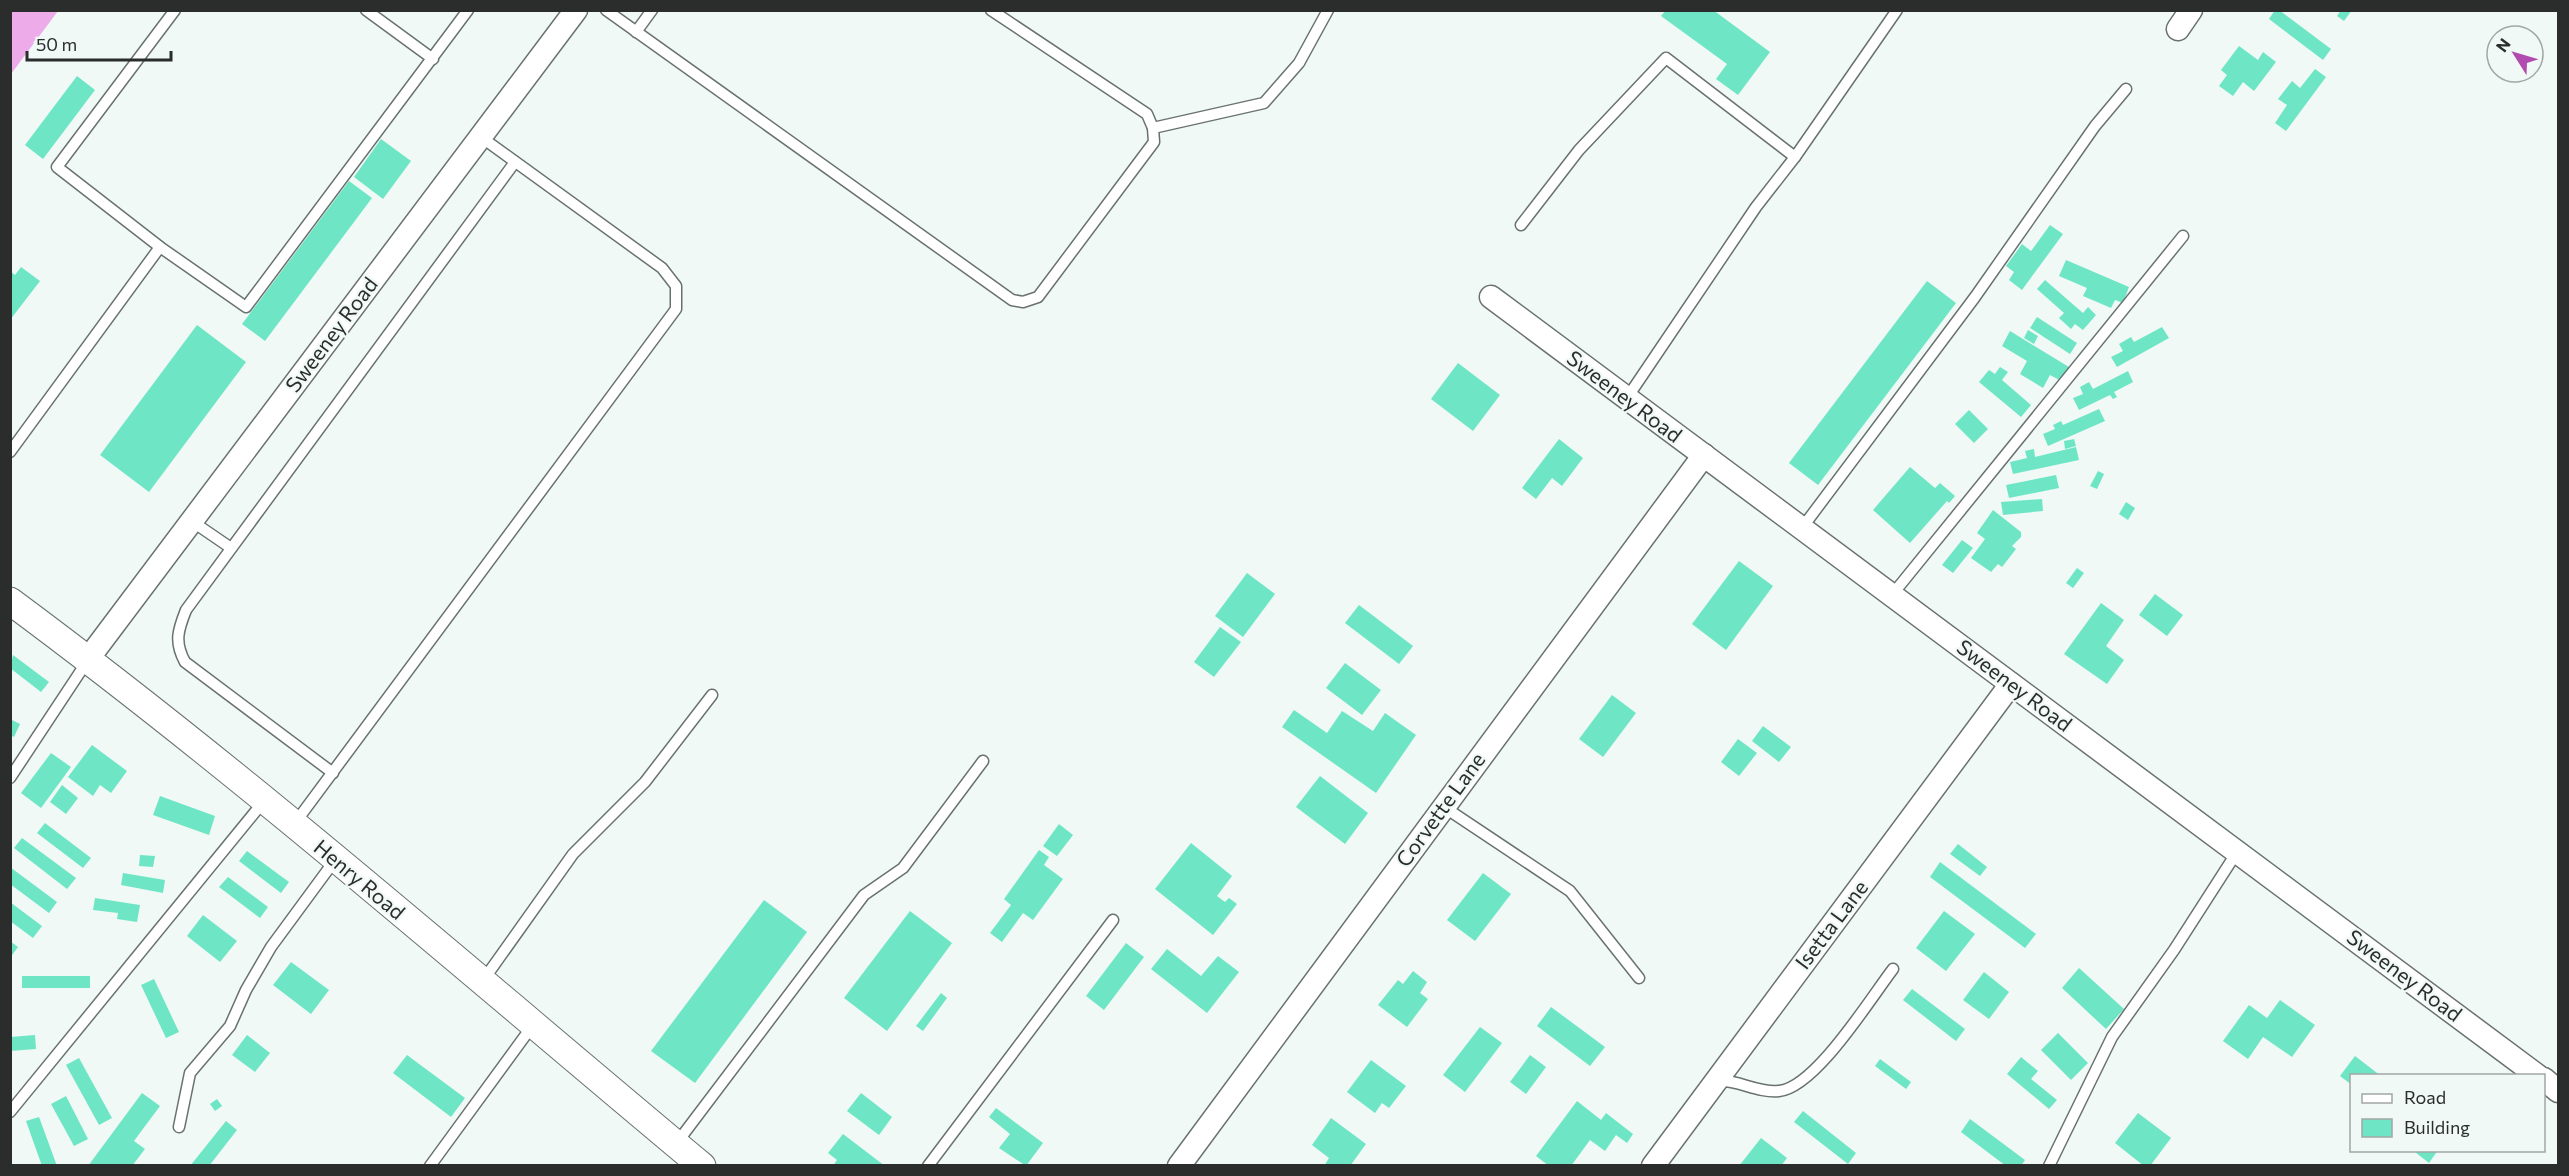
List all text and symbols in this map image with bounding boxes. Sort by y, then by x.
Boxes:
scale bar [27,24,171,62]
north arrow [2485,24,2545,84]
text: 50 m [36,33,77,55]
text: N [2491,34,2514,55]
street label: Sweeney Road [280,272,382,396]
street label: Sweeney Road [1563,345,1687,447]
street label: Sweeney Road [1953,634,2077,736]
street label: Corvette Lane [1390,747,1490,871]
street label: Henry Road [309,834,411,924]
street label: Isetta Lane [1789,875,1872,973]
street label: Sweeney Road [2343,924,2467,1026]
legend [2350,1074,2545,1152]
text: Road [2404,1086,2446,1108]
text: Building [2404,1116,2470,1138]

